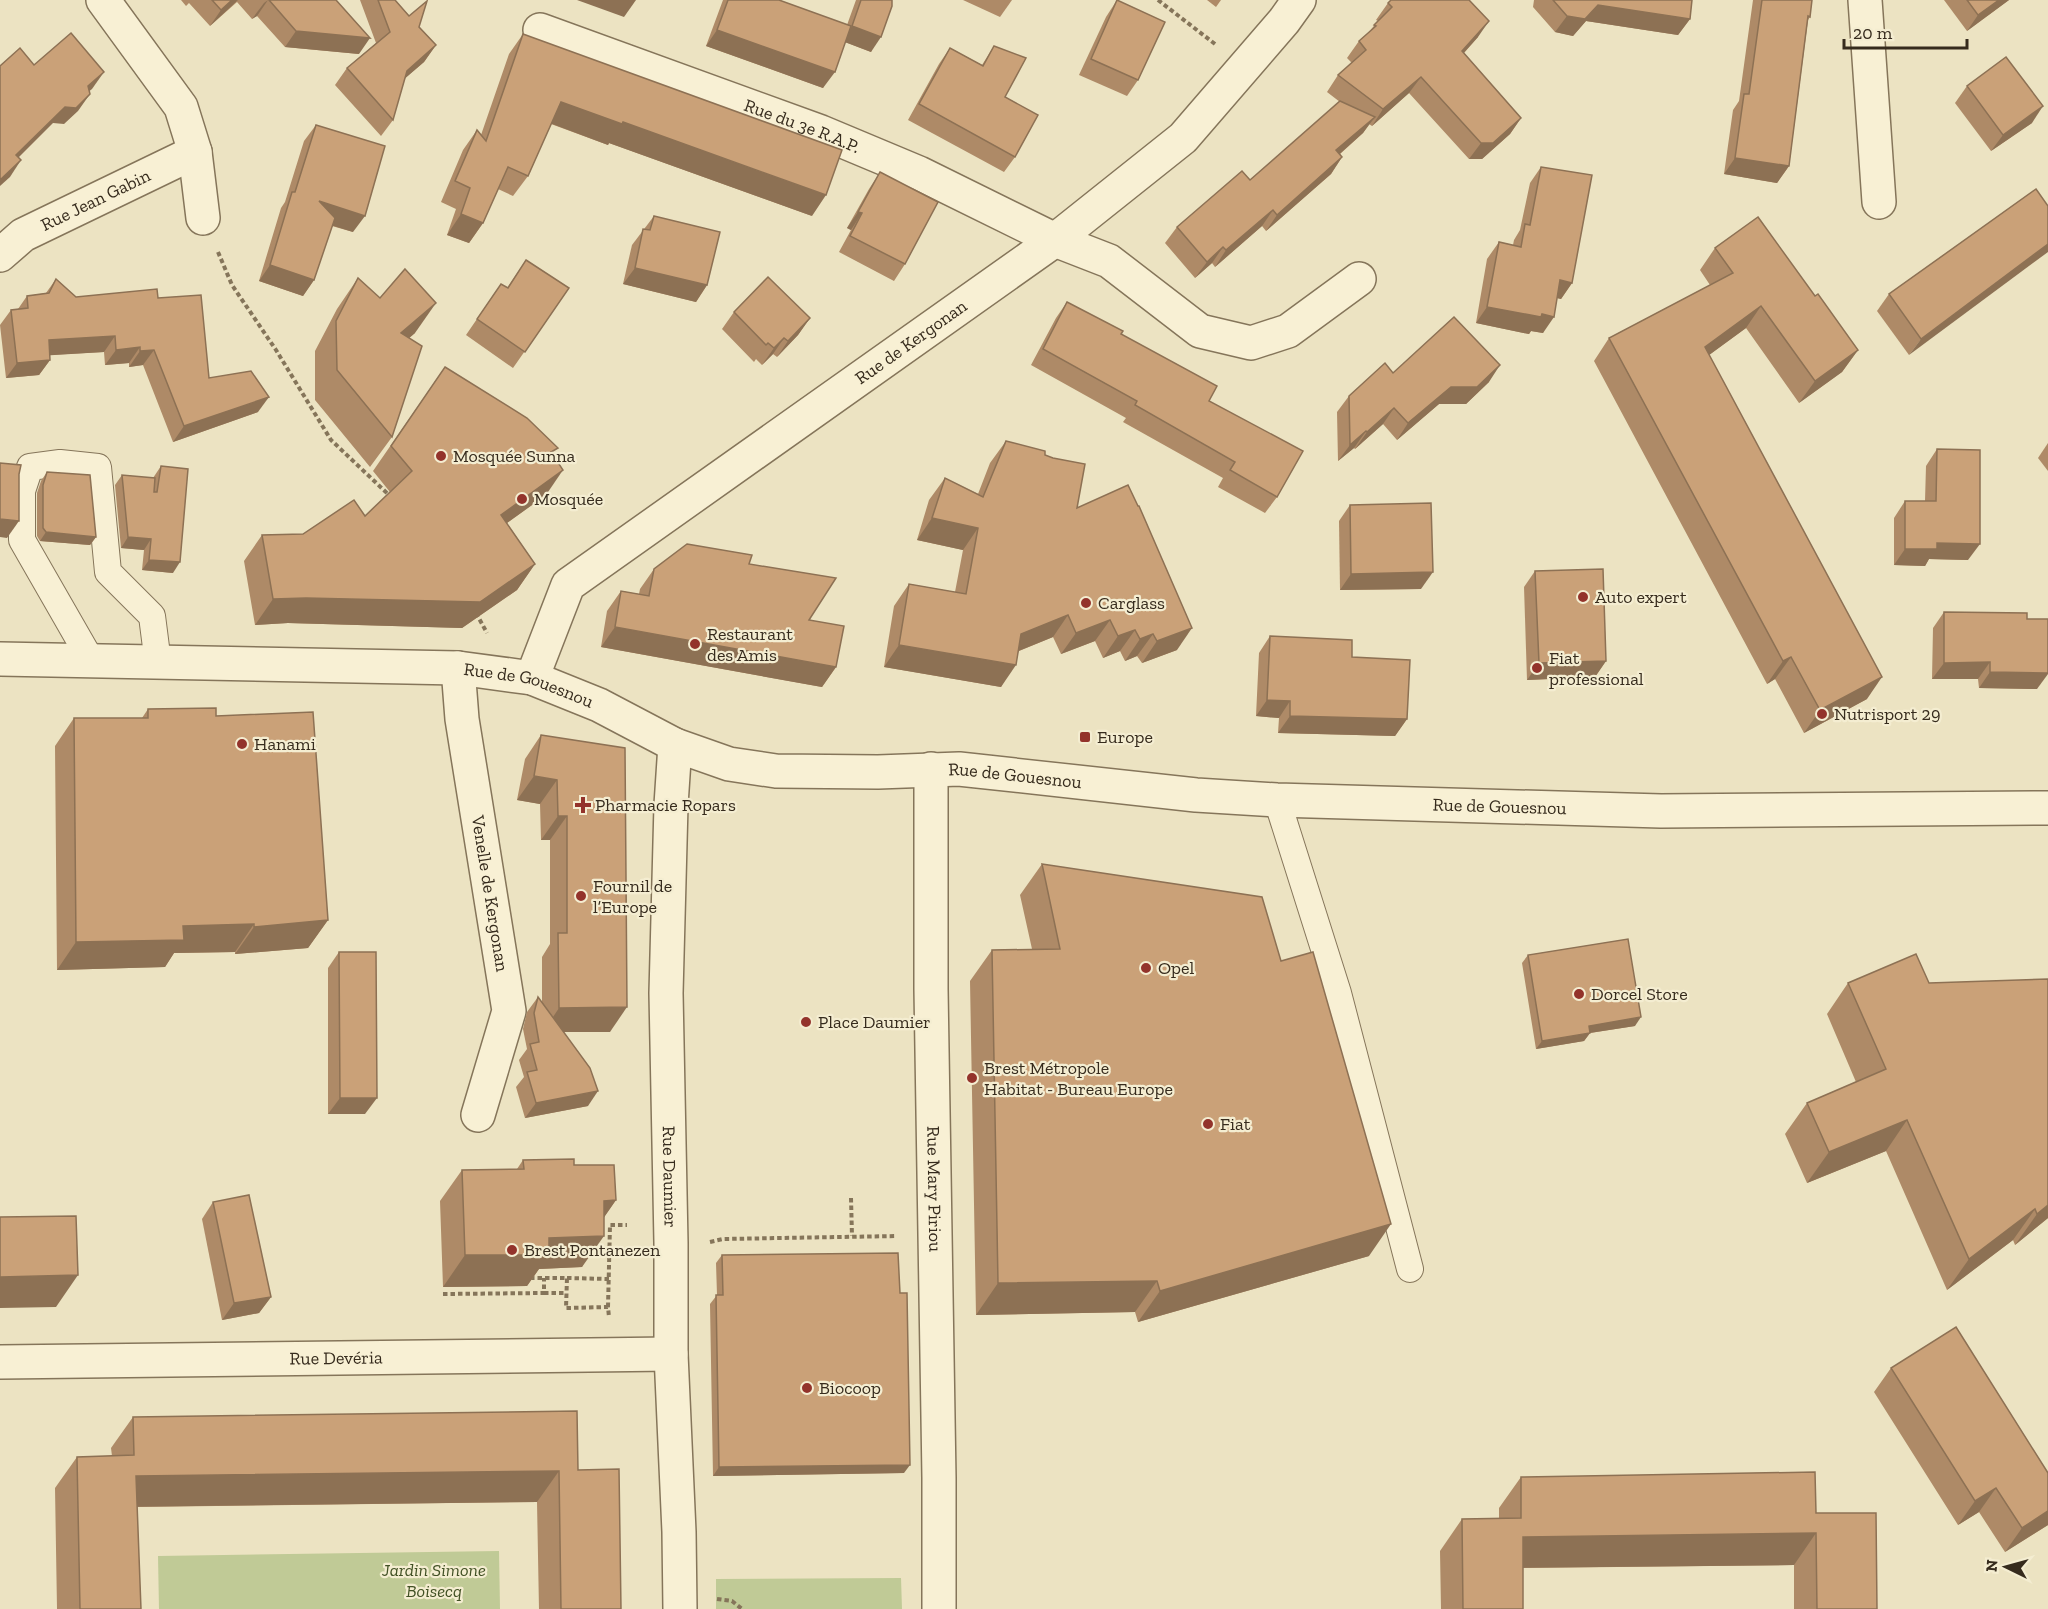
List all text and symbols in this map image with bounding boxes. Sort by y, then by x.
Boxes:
scale bar [1844,12,1967,50]
text: 20 m [1853,22,1893,44]
street label: Rue du 3e R.A.P. [741,94,863,158]
street label: Rue Jean Gabin [37,164,154,236]
street label: Rue de Kergonan [851,295,972,389]
place label: Mosquée Sunna [453,445,576,467]
marker: Mosquée Sunna [434,449,448,463]
place label: Mosquée [534,488,603,510]
marker: Mosquée [515,492,529,506]
place label: Auto expert [1595,586,1687,608]
marker: Auto expert [1576,590,1590,604]
place label: Carglass [1098,592,1165,614]
marker: Carglass [1079,596,1093,610]
place label: Restaurant des Amis [707,623,793,666]
marker: Restaurant des Amis [688,637,702,651]
place label: Fiat professional [1549,647,1644,690]
street label: Rue de Gouesnou [462,658,597,713]
marker: Fiat professional [1530,661,1544,675]
place label: Nutrisport 29 [1834,703,1940,725]
marker: Nutrisport 29 [1815,707,1829,721]
place label: Europe [1097,726,1153,748]
marker: Europe [1078,730,1092,744]
place label: Hanami [254,733,316,755]
marker: Hanami [235,737,249,751]
street label: Rue de Gouesnou [948,758,1083,793]
street label: Rue de Gouesnou [1432,793,1567,819]
place label: Pharmacie Ropars [595,794,736,816]
marker: Pharmacie Ropars [576,798,590,812]
street label: Venelle de Kergonan [467,813,514,974]
place label: Fournil de l’Europe [593,875,672,918]
marker: Fournil de l’Europe [574,889,588,903]
place label: Opel [1158,957,1194,979]
marker: Opel [1139,961,1153,975]
place label: Dorcel Store [1591,983,1688,1005]
marker: Dorcel Store [1572,987,1586,1001]
place label: Place Daumier [818,1011,931,1033]
marker: Place Daumier [799,1015,813,1029]
place label: Brest Métropole Habitat - Bureau Europe [984,1057,1173,1100]
marker: Brest Métropole Habitat - Bureau Europe [965,1071,979,1085]
place label: Fiat [1220,1113,1251,1135]
marker: Fiat [1201,1117,1215,1131]
street label: Rue Daumier [658,1126,682,1228]
street label: Rue Mary Piriou [922,1126,946,1252]
place label: Brest Pontanezen [524,1239,661,1261]
marker: Brest Pontanezen [505,1243,519,1257]
street label: Rue Devéria [289,1346,383,1370]
place label: Biocoop [819,1377,881,1399]
marker: Biocoop [800,1381,814,1395]
north arrow [1976,1537,2036,1597]
park label: Jardin Simone Boisecq [381,1559,486,1602]
text: N [1982,1559,2002,1573]

